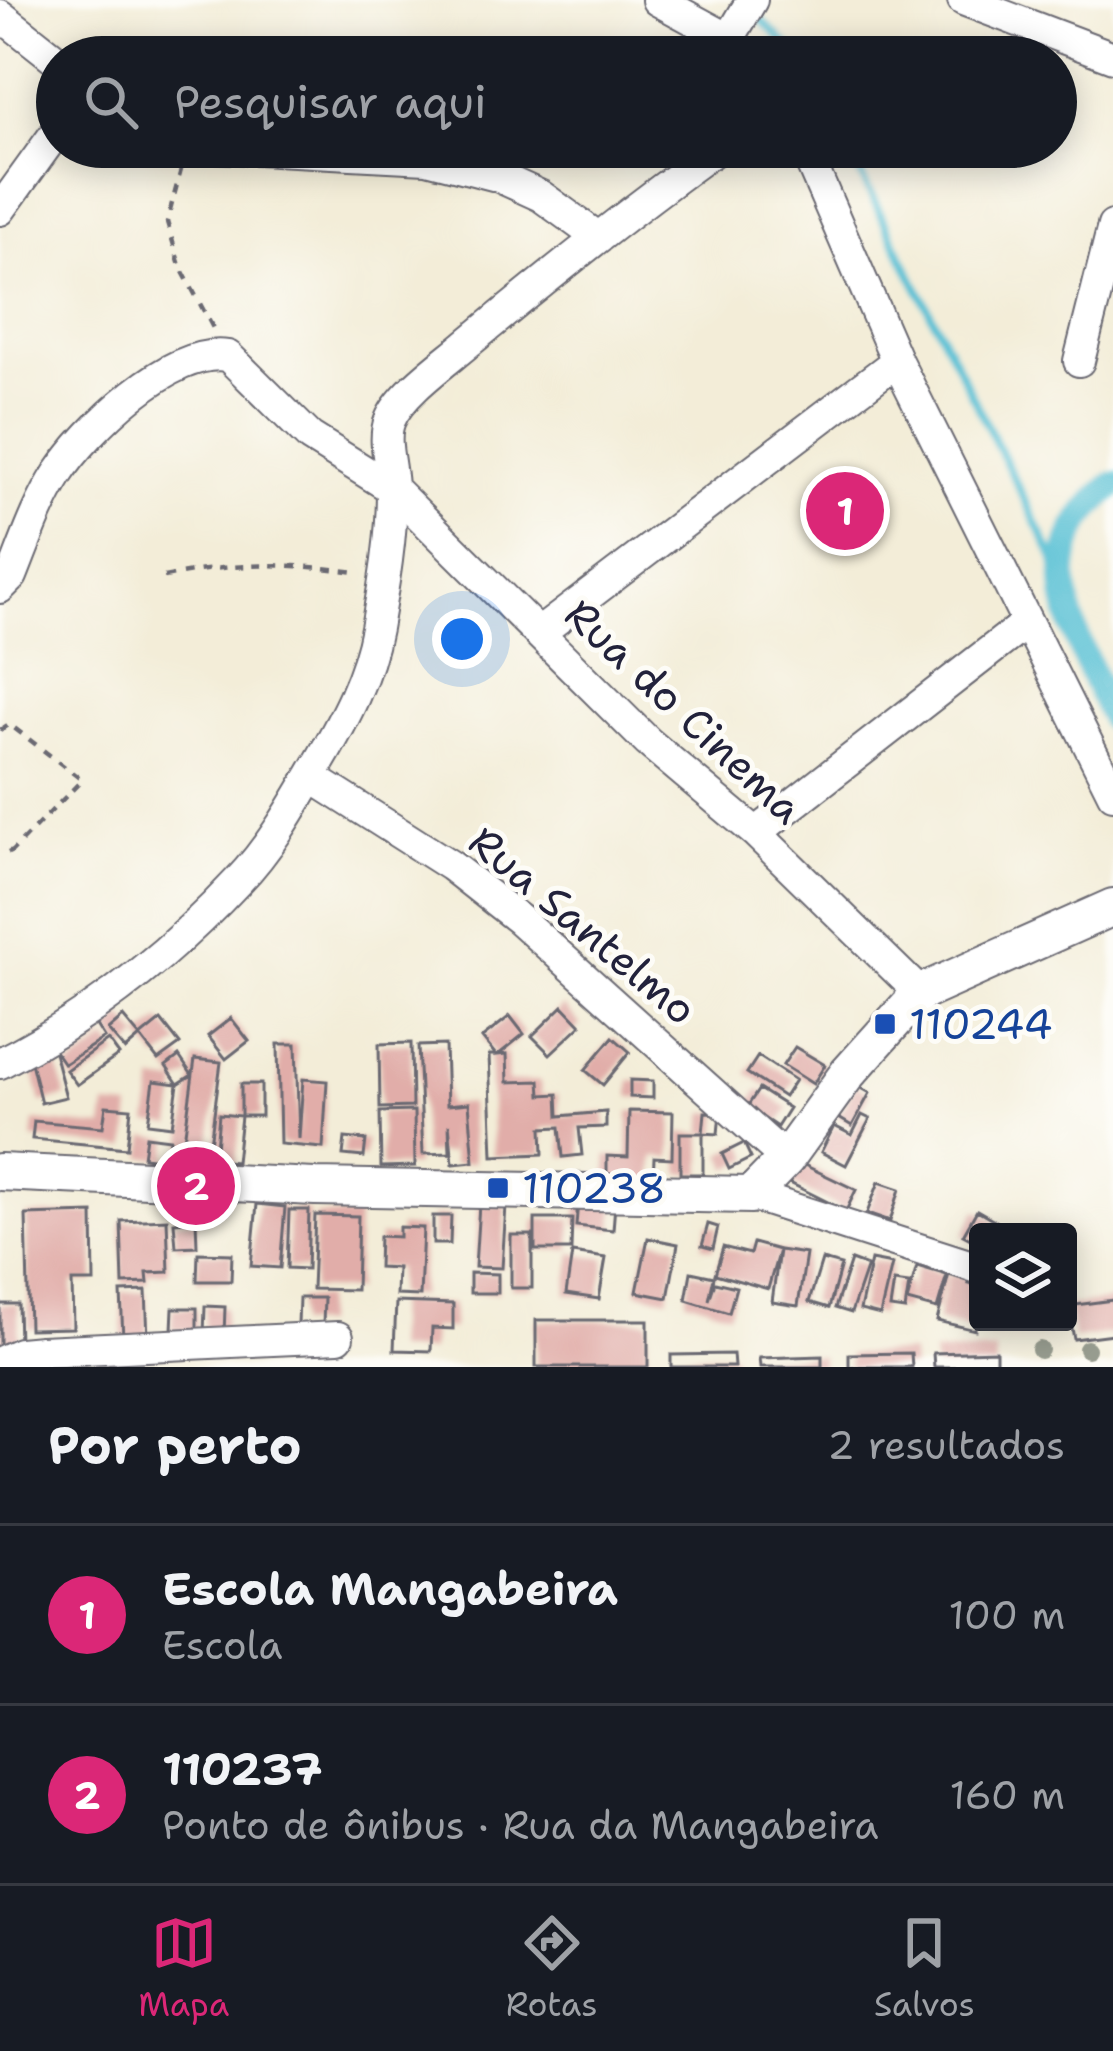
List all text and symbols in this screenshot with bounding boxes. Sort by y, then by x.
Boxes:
search box [36,36,1077,168]
icon: search [78,69,144,135]
text: Pesquisar aqui [174,72,487,132]
pin: 1 [806,466,884,556]
street label: Rua do Cinema [553,586,815,836]
your location [432,609,492,669]
street label: Rua Santelmo [457,813,709,1037]
place label: 110244 [909,996,1053,1052]
marker: 110244 [872,1011,898,1037]
pin: 2 [157,1141,235,1231]
place label: 110238 [522,1160,666,1216]
marker: 110238 [485,1175,511,1201]
map controls [969,1223,1077,1331]
button: layers [969,1223,1077,1331]
text: Por perto [48,1411,302,1479]
text: 2 resultados [827,1419,1065,1471]
text: Escola Mangabeira [162,1559,618,1619]
text: 1 [78,1589,96,1641]
text: 100 m [949,1589,1065,1641]
text: Escola [162,1619,283,1671]
text: 110237 [162,1739,322,1799]
text: 2 [73,1769,101,1821]
text: 160 m [950,1769,1065,1821]
text: Ponto de ônibus · Rua da Mangabeira [162,1799,878,1851]
tab: Mapa [138,1910,229,2027]
tab: Rotas [506,1910,598,2027]
tab: Salvos [874,1910,975,2027]

